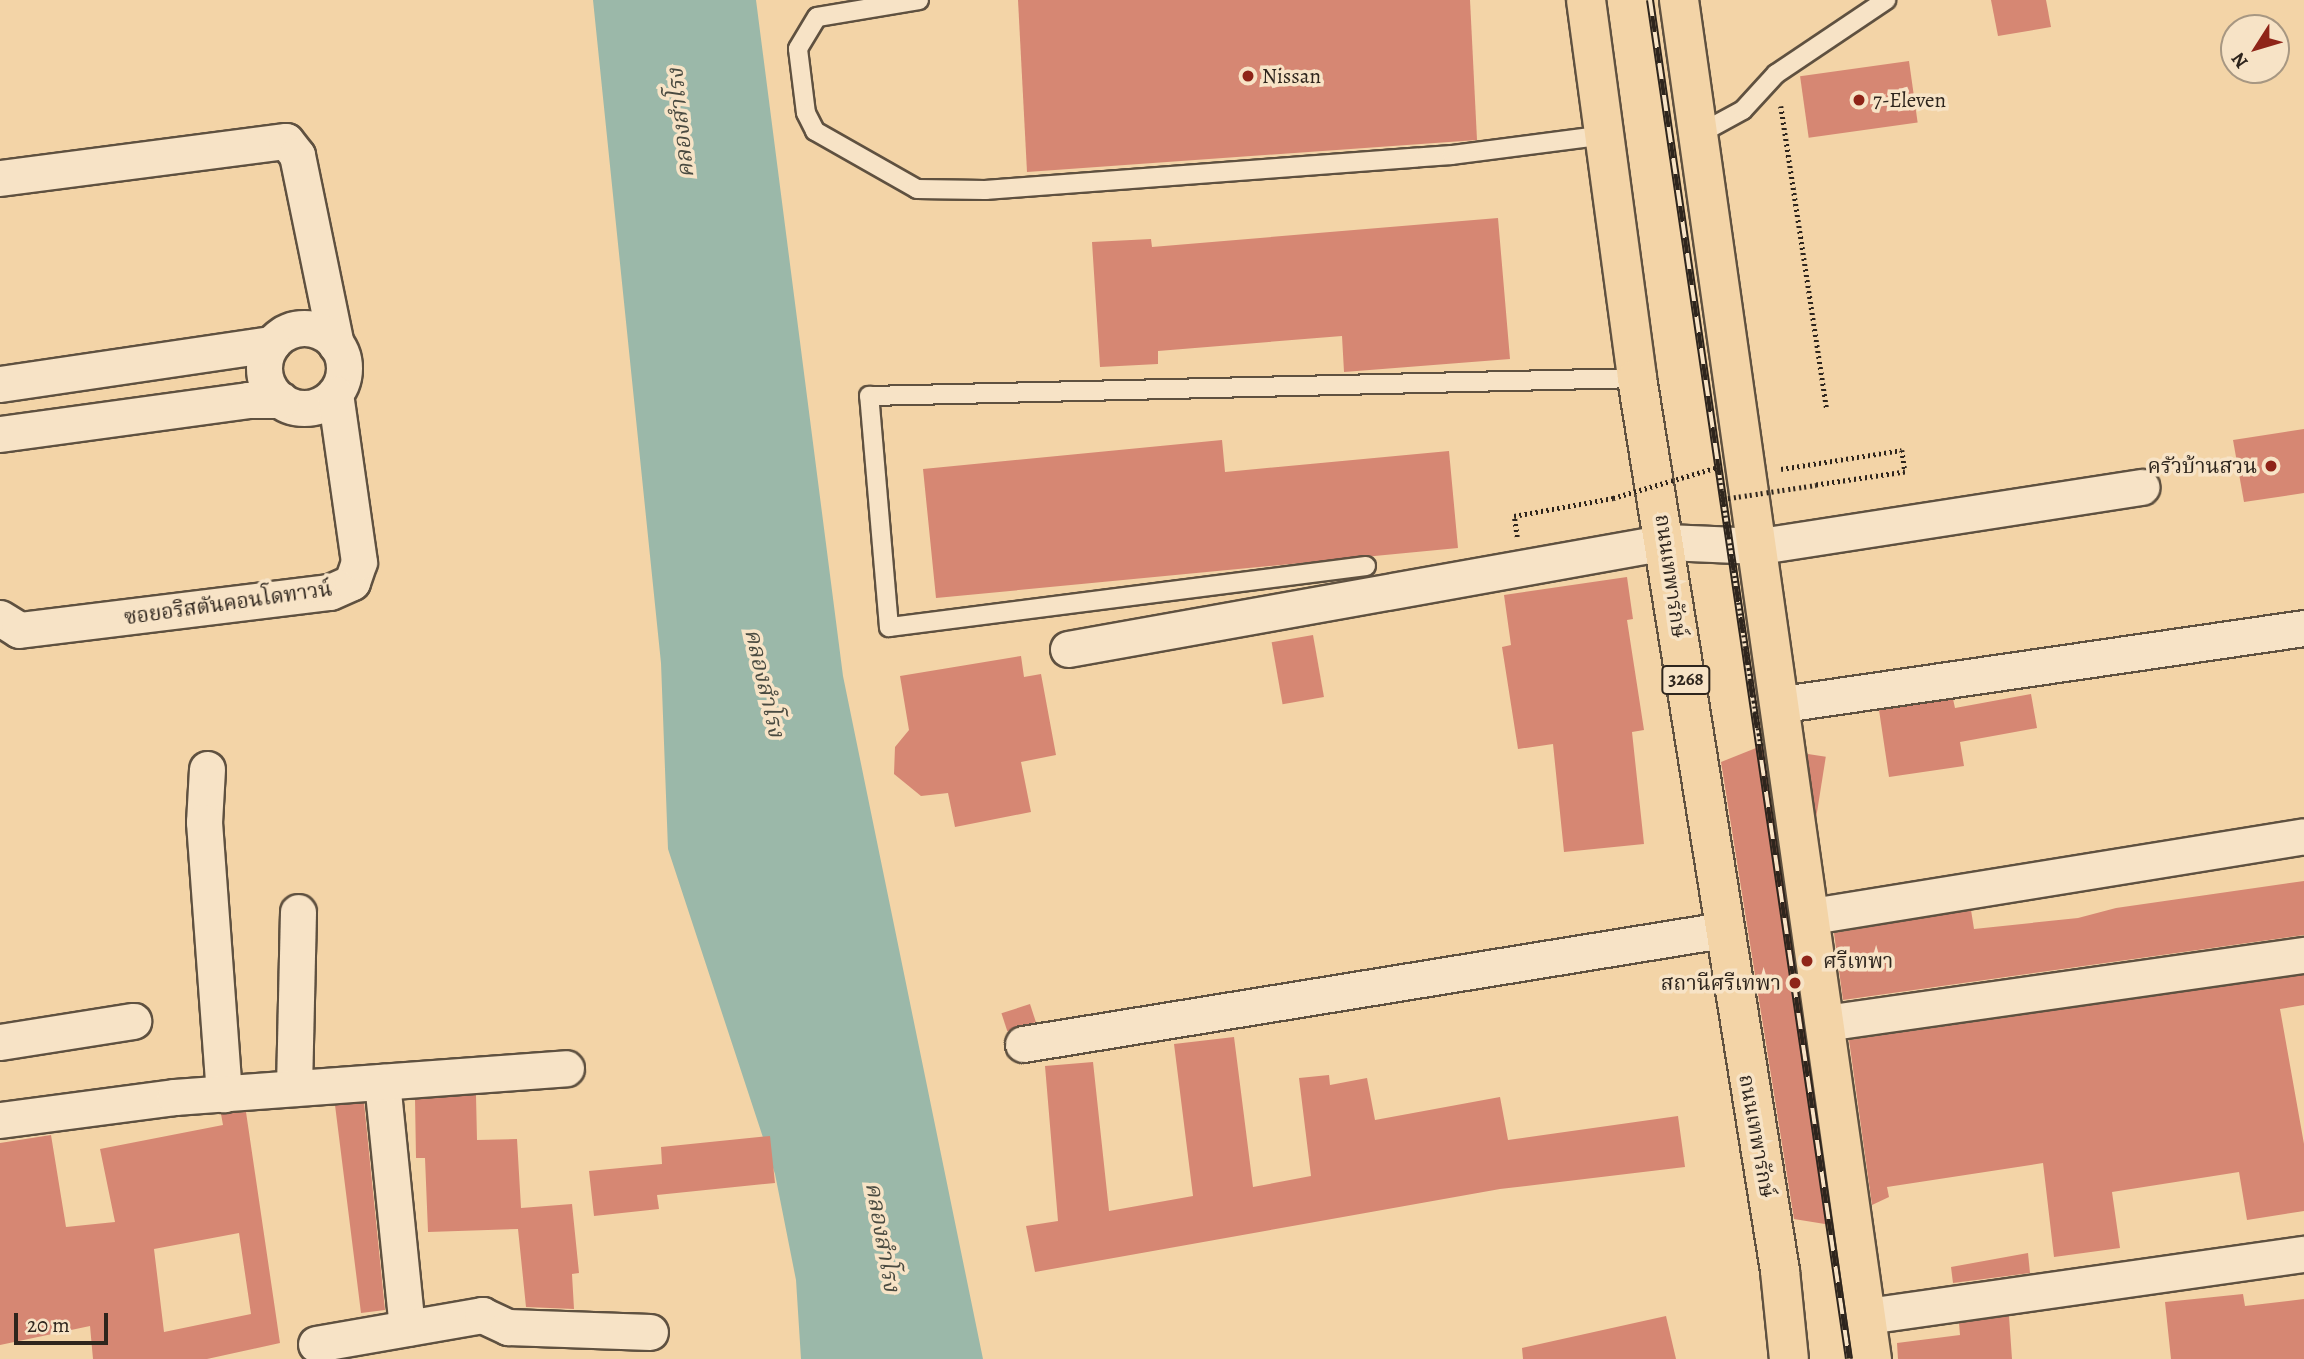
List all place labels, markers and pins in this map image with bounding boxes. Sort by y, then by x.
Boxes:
place label: Nissan [1262,63,1321,89]
marker: Nissan [1240,68,1256,84]
place label: 7-Eleven [1873,87,1946,113]
marker: 7-Eleven [1851,92,1867,108]
place label: ครัวบ้านสวน [2148,453,2257,479]
marker: ครัวบ้านสวน [2263,458,2279,474]
place label: ศรีเทพา [1823,948,1893,974]
marker: ศรีเทพา [1797,951,1817,971]
place label: สถานีศรีเทพา [1661,970,1781,996]
marker: สถานีศรีเทพา [1787,975,1803,991]

